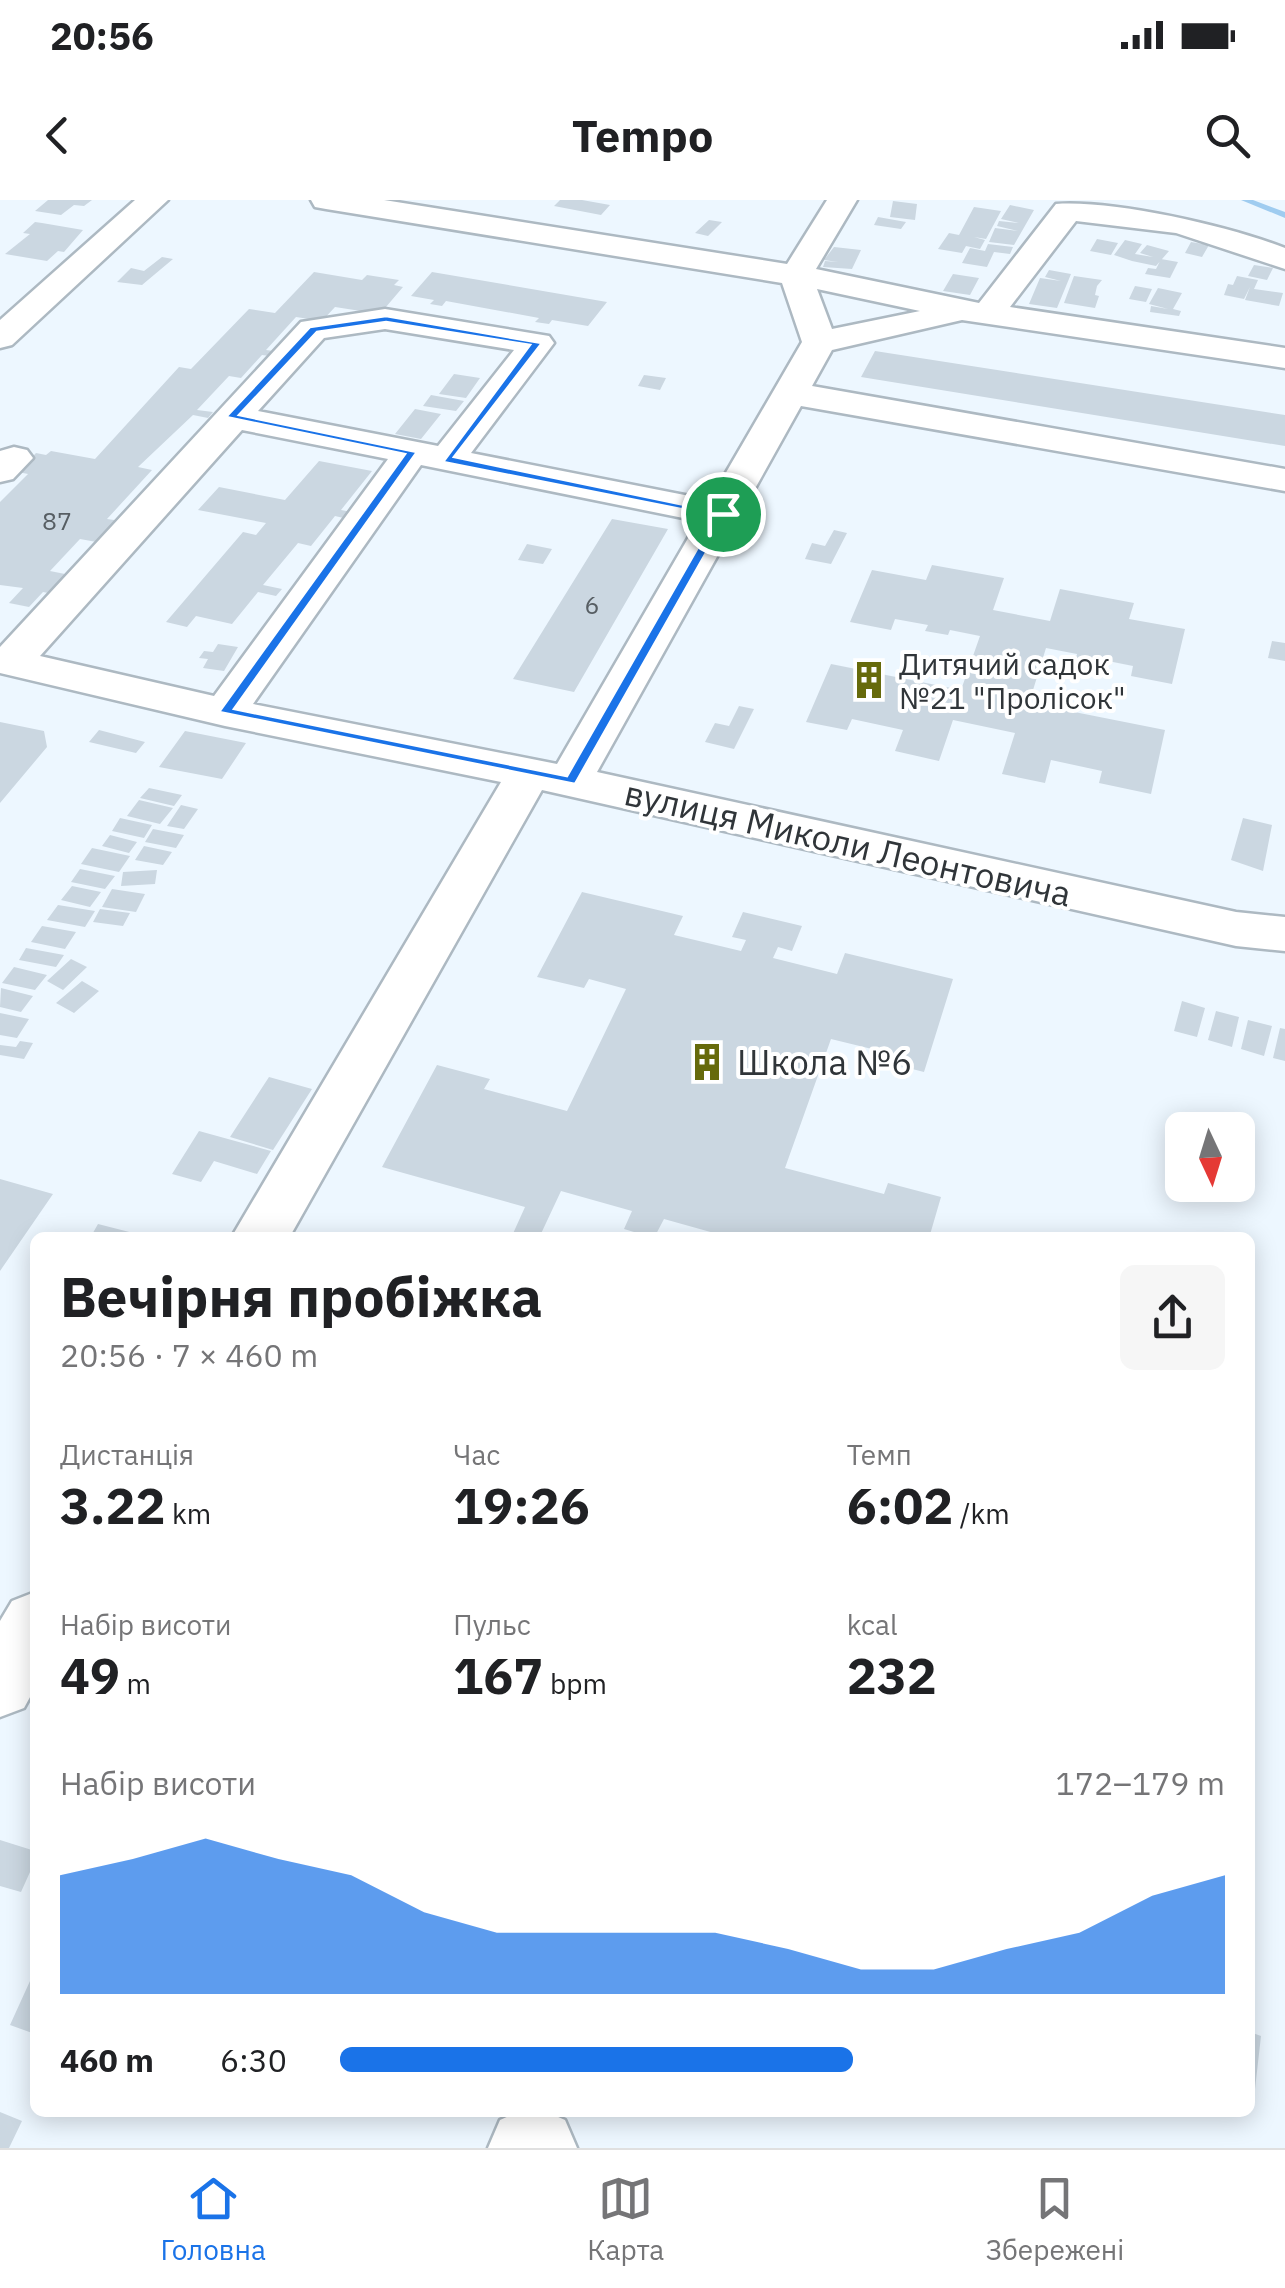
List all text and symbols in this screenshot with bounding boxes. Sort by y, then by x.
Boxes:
text: 20:56 [50,11,154,60]
text: Tempo [572,106,713,164]
icon: back [30,108,85,163]
icon: search [1200,108,1255,163]
pin [681,472,766,557]
icon: arrive [696,487,751,542]
house number: 87 [42,504,72,537]
house number: 6 [584,588,600,621]
place label: Дитячий садок №21 "Пролісок" [899,644,1126,717]
building icon: Дитячий садок №21 "Пролісок" [848,659,890,701]
street label: вулиця Миколи Леонтовича [620,769,1076,917]
place label: Школа №6 [737,1039,912,1085]
building icon: Школа №6 [686,1041,728,1083]
north arrow [1165,1112,1255,1202]
map controls [1165,1112,1255,1202]
text: Вечірня пробіжка [60,1261,542,1332]
button: share [1120,1265,1225,1370]
text: 20:56 · 7 × 460 m [60,1334,318,1376]
text: Дистанція [60,1436,194,1473]
text: Час [453,1436,500,1473]
text: Темп [847,1436,912,1473]
text: 3.22 [60,1473,166,1538]
text: 19:26 [453,1473,590,1538]
text: 6:02 [847,1473,953,1538]
text: km [166,1495,211,1532]
text: /km [953,1495,1010,1532]
text: Набір висоти [60,1606,232,1643]
text: Пульс [453,1606,531,1643]
text: kcal [847,1606,898,1643]
text: 49 [60,1643,120,1708]
text: 167 [453,1643,543,1708]
text: 232 [847,1643,937,1708]
text: m [120,1665,151,1702]
text: bpm [543,1665,607,1702]
text: Набір висоти [60,1762,256,1804]
text: 172–179 m [1055,1762,1225,1804]
text: 460 m [60,2039,154,2081]
text: 6:30 [220,2039,287,2081]
tab: Головна [161,2171,266,2268]
tab: Карта [587,2171,664,2268]
tab: Збережені [985,2171,1124,2268]

